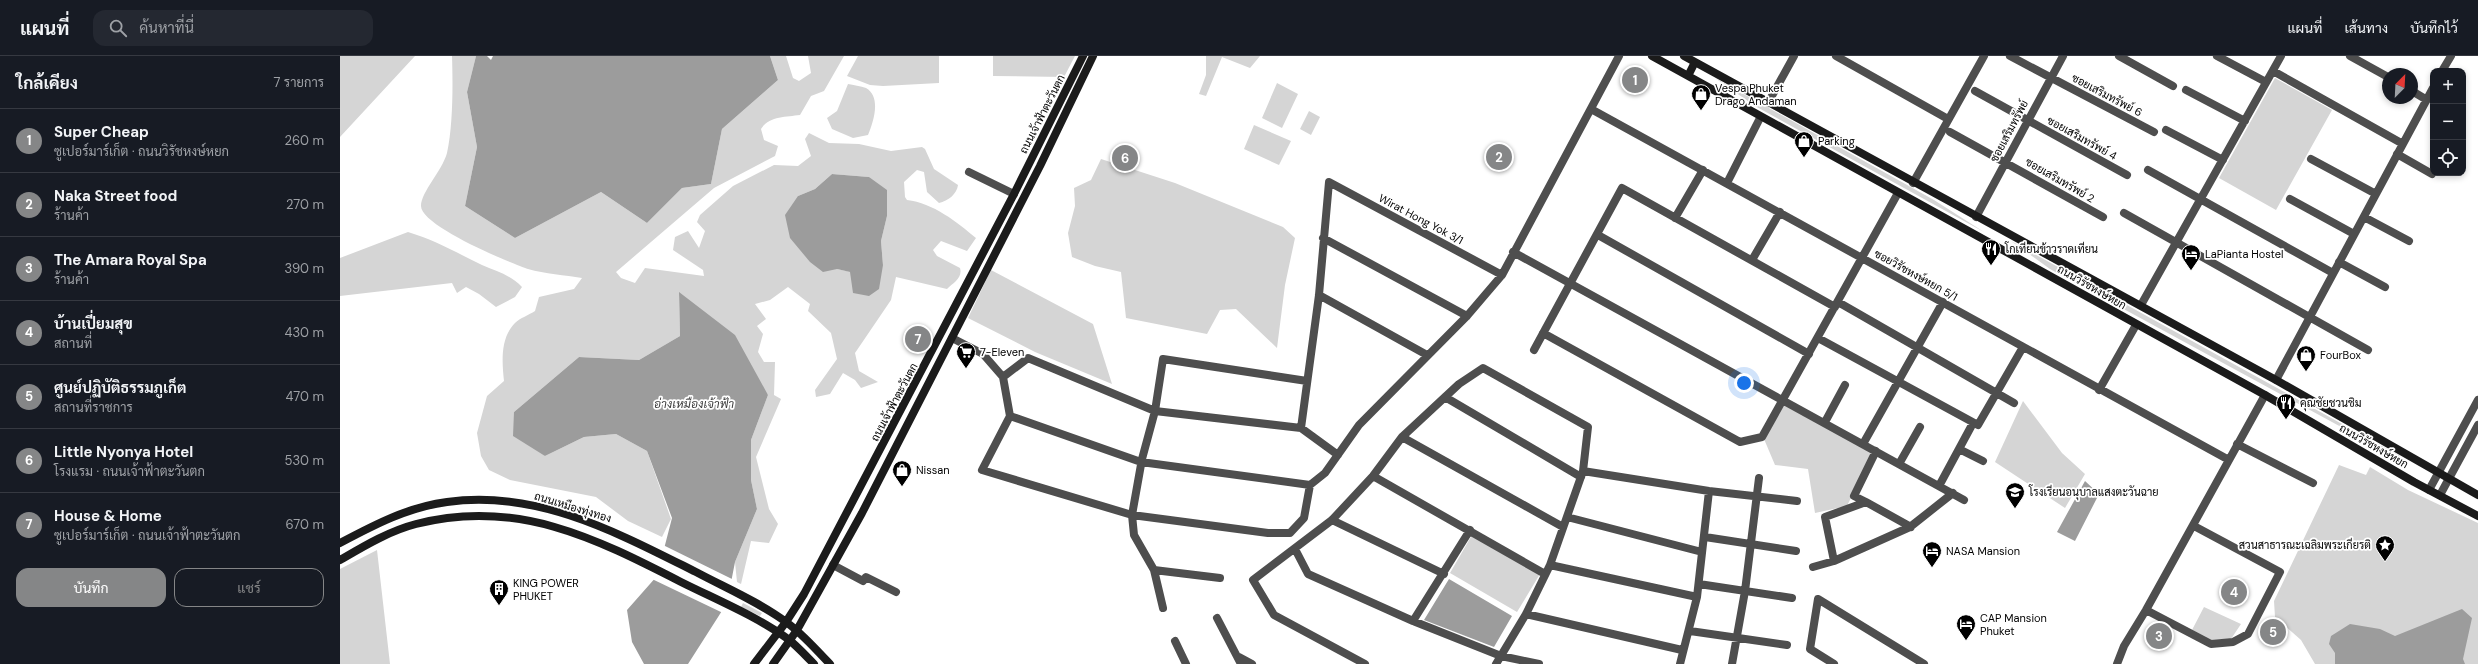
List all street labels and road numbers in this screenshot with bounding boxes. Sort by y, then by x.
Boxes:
street label: ซอยเสริมทรัพย์ 6 [2069,70,2145,120]
street label: ถนนเจ้าฟ้าตะวันตก [1016,72,1068,156]
street label: ซอยเสริมทรัพย์ [1986,97,2031,164]
street label: ซอยเสริมทรัพย์ 4 [2045,112,2120,163]
street label: ซอยเสริมทรัพย์ 2 [2023,154,2098,205]
street label: Wirat Hong Yok 3/1 [1376,191,1466,247]
street label: ซอยวิรัชหงษ์หยก 5/1 [1872,245,1961,304]
street label: ถนนวิรัชหงษ์หยก [2055,261,2129,312]
street label: ถนนเจ้าฟ้าตะวันตก [867,360,921,444]
street label: ถนนวิรัชหงษ์หยก [2337,420,2411,471]
street label: ถนนเหมืองทุ่งทอง [532,489,613,527]

